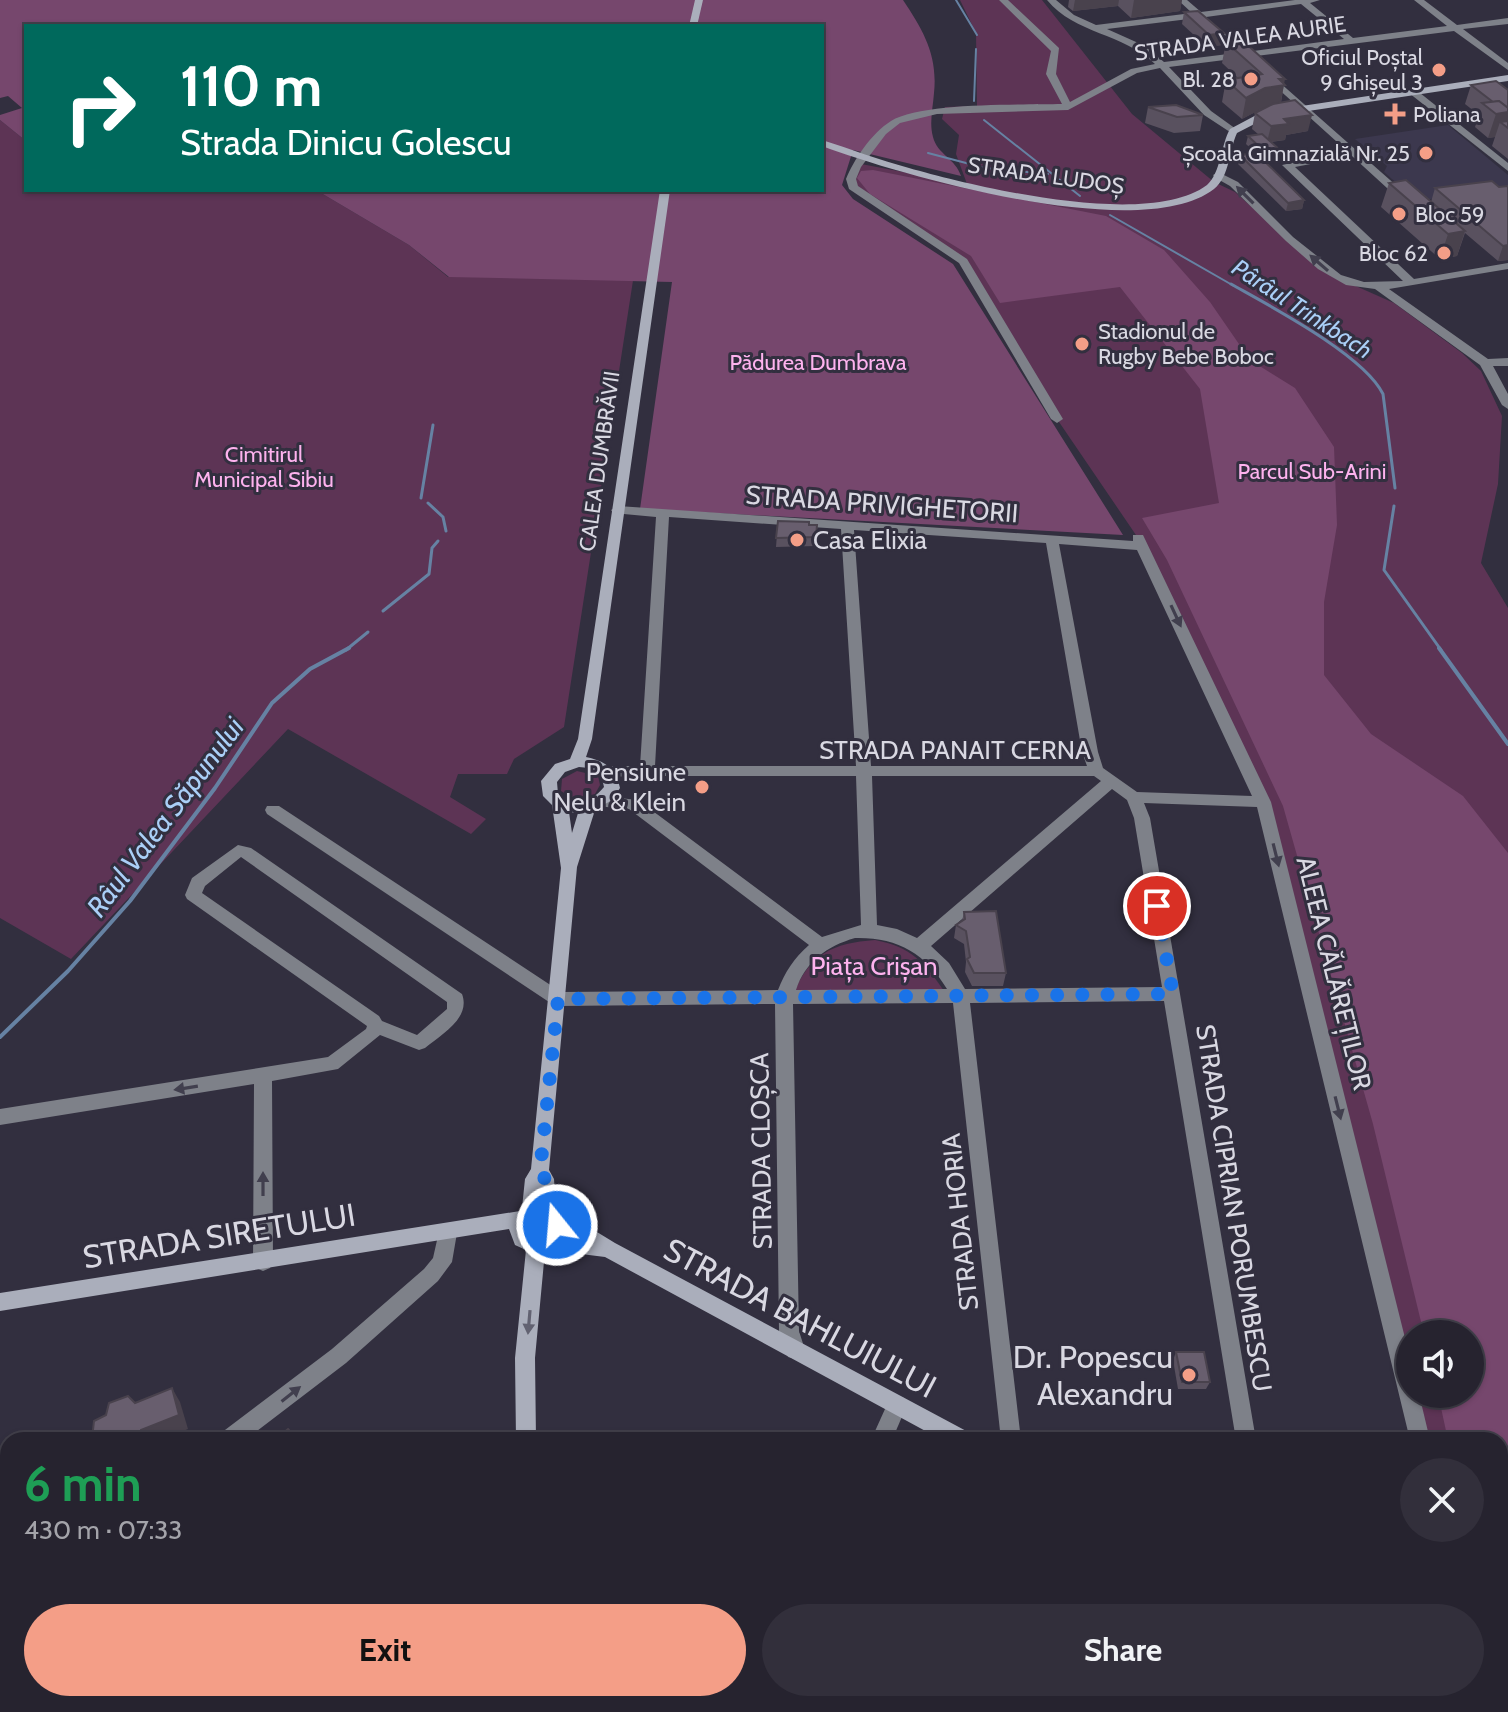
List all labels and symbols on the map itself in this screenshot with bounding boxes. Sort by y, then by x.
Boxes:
street label: STRADA VALEA AURIE [1133,10,1348,67]
place label: Oficiul Poștal 9 Ghișeul 3 [1301,44,1424,97]
marker: Oficiul Poștal 9 Ghișeul 3 [1430,61,1448,79]
place label: Bl. 28 [1182,66,1235,93]
marker: Bl. 28 [1242,70,1260,88]
place label: Poliana [1413,101,1481,128]
marker: Poliana [1384,103,1406,125]
place label: Școala Gimnazială Nr. 25 [1182,140,1410,168]
marker: Școala Gimnazială Nr. 25 [1417,144,1435,162]
street label: STRADA LUDOȘ [966,151,1126,201]
one-way arrow [1236,186,1255,205]
place label: Bloc 59 [1415,201,1485,228]
marker: Bloc 59 [1390,205,1408,223]
place label: Bloc 62 [1359,240,1428,267]
marker: Bloc 62 [1435,244,1453,262]
water label: Pârâul Trinkbach [1227,253,1378,365]
one-way arrow [1309,255,1329,272]
place label: Stadionul de Rugby Bebe Boboc [1098,318,1274,370]
marker: Stadionul de Rugby Bebe Boboc [1073,335,1091,353]
park label: Pădurea Dumbrava [729,349,907,376]
street label: CALEA DUMBRĂVII [573,369,626,553]
park label: Cimitirul Municipal Sibiu [194,441,334,493]
park label: Parcul Sub-Arini [1237,458,1387,485]
street label: STRADA PRIVIGHETORII [745,479,1019,529]
place label: Casa Elixia [813,524,927,556]
marker: Casa Elixia [788,531,806,549]
one-way arrow [1169,605,1183,628]
water label: Râul Valea Săpunului [79,710,251,923]
street label: STRADA PANAIT CERNA [819,734,1091,766]
place label: Pensiune Nelu & Klein [553,756,686,818]
marker: Pensiune Nelu & Klein [693,778,711,796]
one-way arrow [1270,843,1283,868]
street label: ALEEA CĂLĂREȚILOR [1289,853,1379,1094]
pin [1123,872,1191,940]
park label: Piața Crișan [810,950,938,983]
street label: STRADA CIPRIAN PORUMBESCU [1189,1022,1279,1394]
street label: STRADA CLOȘCA [743,1052,780,1250]
one-way arrow [173,1082,198,1095]
one-way arrow [1333,1095,1345,1120]
street label: STRADA HORIA [935,1132,985,1312]
one-way arrow [257,1171,269,1196]
position arrow [515,1183,599,1267]
street label: STRADA SIRETULUI [80,1195,358,1276]
street label: STRADA BAHLUIULUI [657,1229,943,1406]
one-way arrow [522,1310,535,1335]
place label: Dr. Popescu Alexandru [1013,1337,1173,1413]
marker: Dr. Popescu Alexandru [1180,1366,1198,1384]
one-way arrow [281,1386,301,1403]

